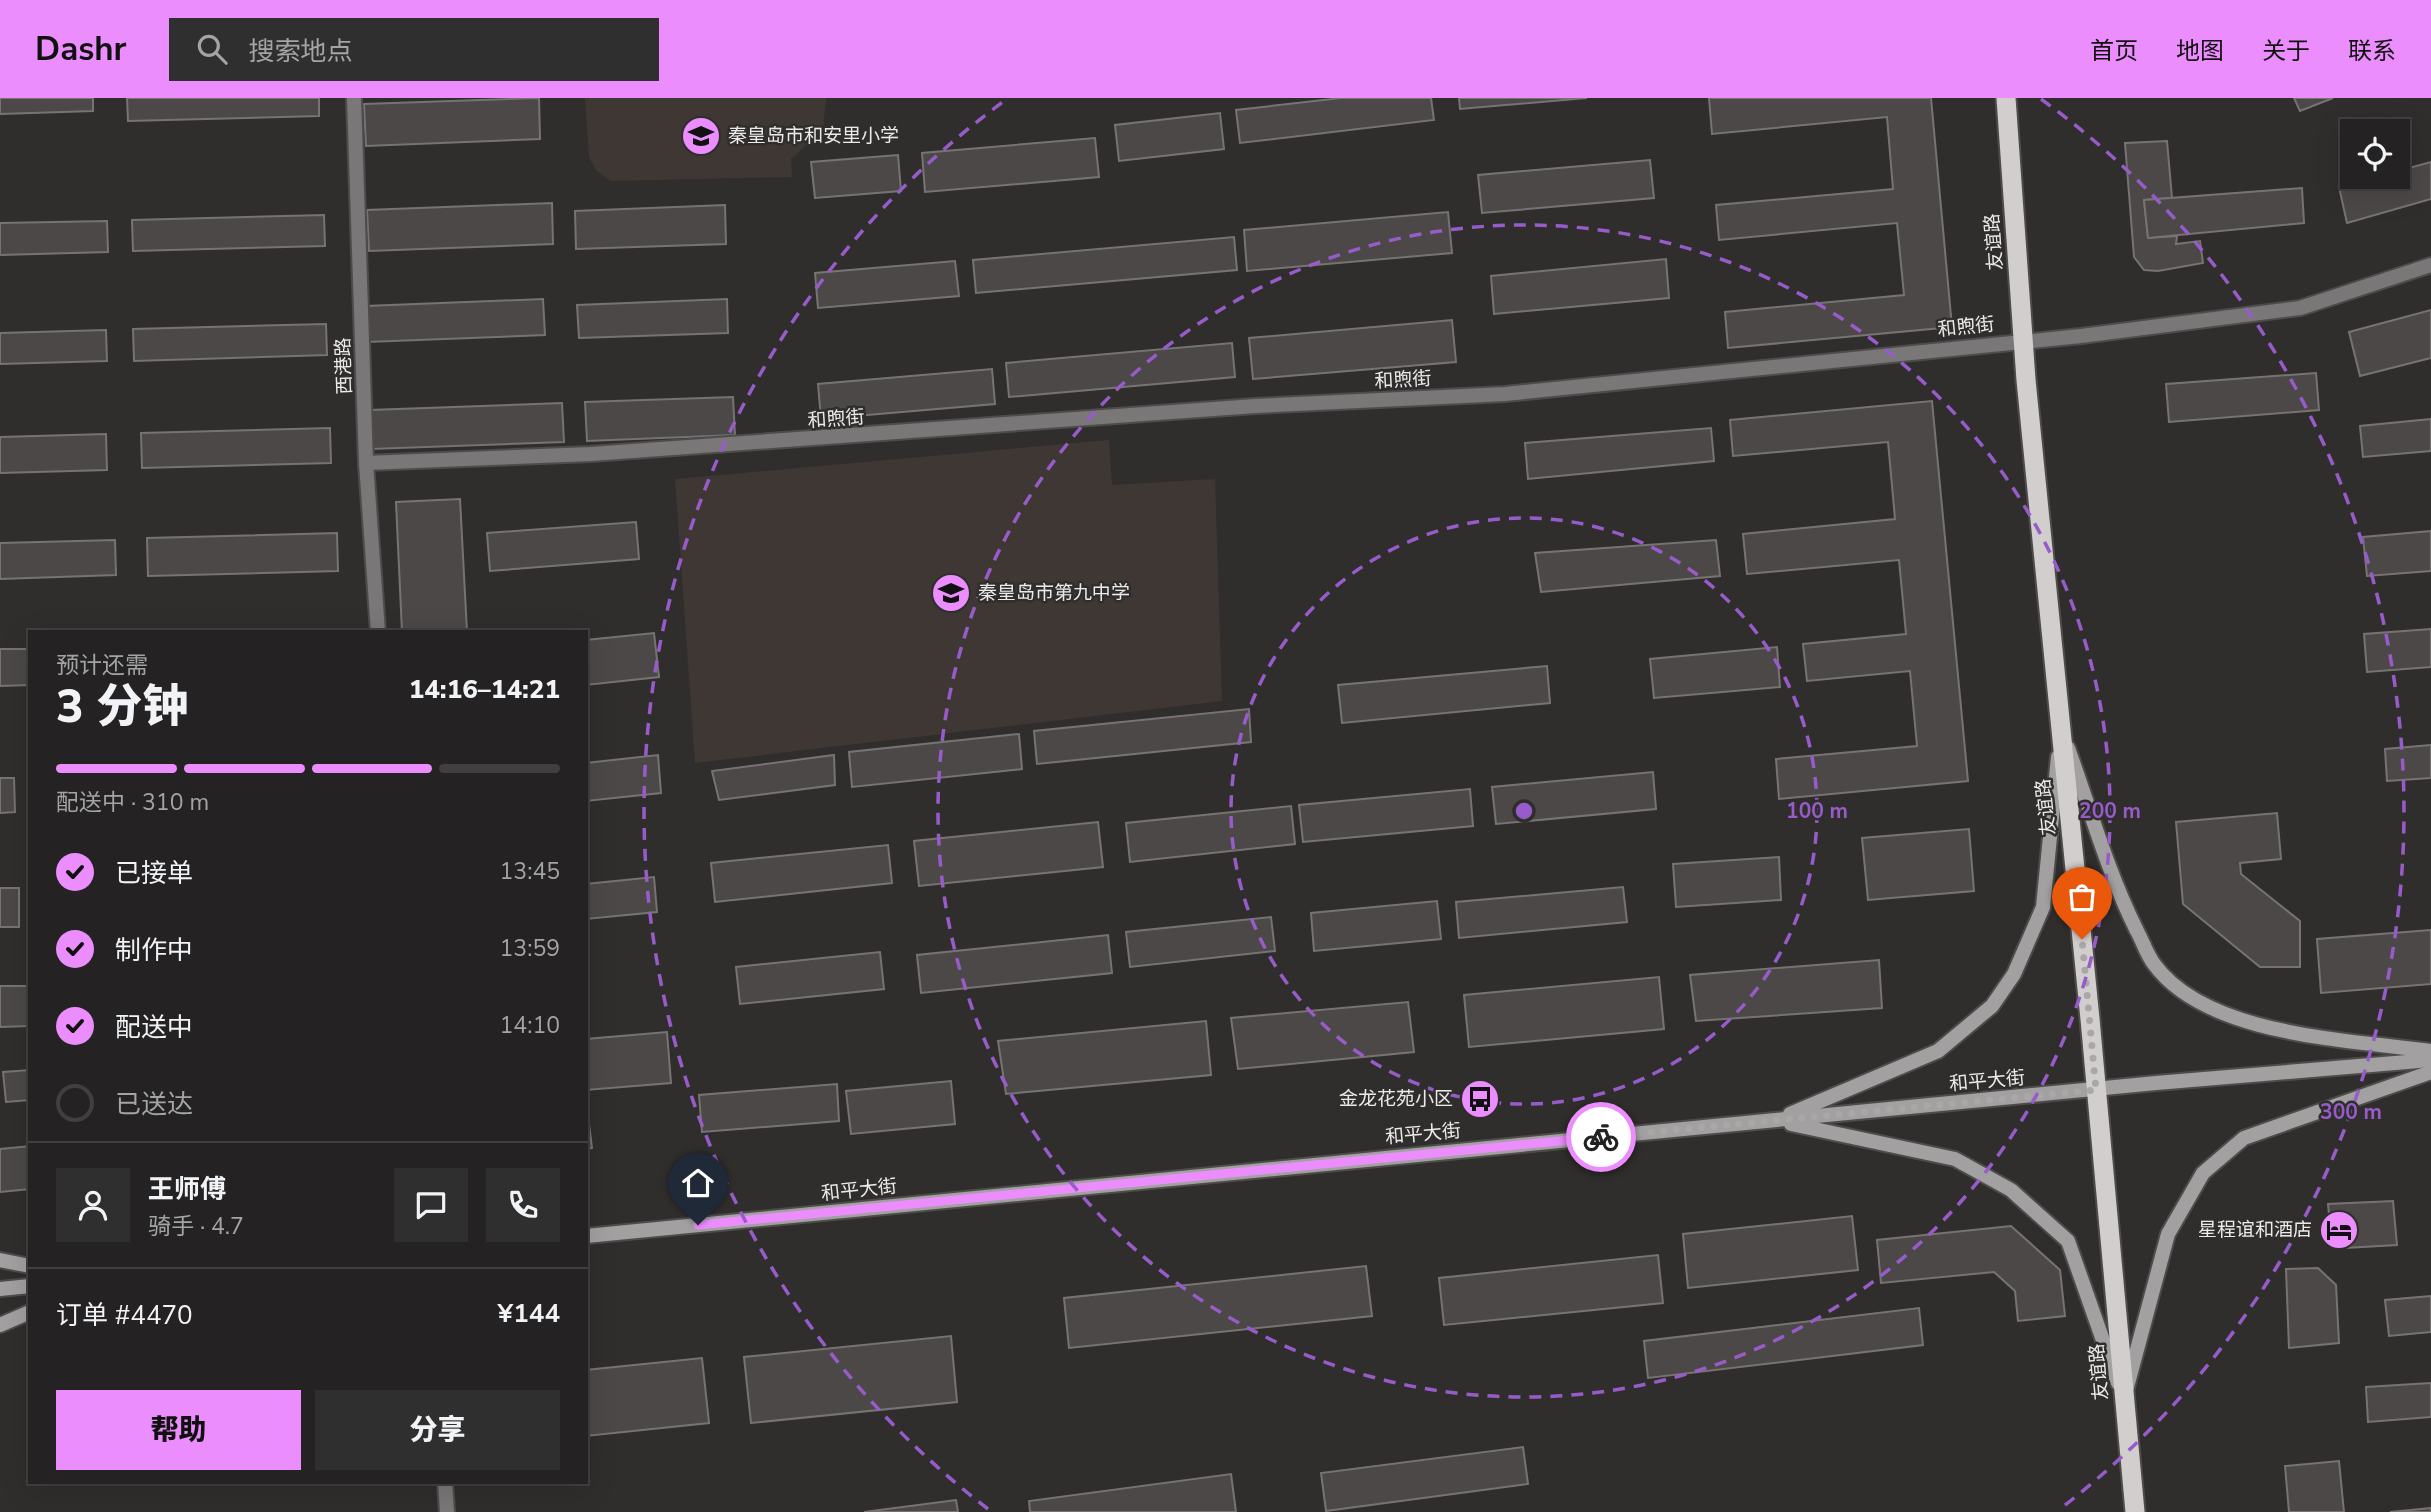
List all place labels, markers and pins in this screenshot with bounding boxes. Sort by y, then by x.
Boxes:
school or university icon: 秦皇岛市和安里小学 [680,115,722,157]
place label: 秦皇岛市和安里小学 [728,123,899,149]
school or university icon: 秦皇岛市第九中学 [930,572,972,614]
place label: 秦皇岛市第九中学 [978,580,1130,606]
centre of rings [1512,799,1536,823]
pin [2052,867,2112,939]
bus stop icon: 金龙花苑小区 [1459,1078,1501,1120]
place label: 金龙花苑小区 [1339,1086,1453,1112]
pin [668,1153,728,1225]
hotel icon: 星程谊和酒店 [2318,1209,2360,1251]
place label: 星程谊和酒店 [2198,1217,2312,1243]

